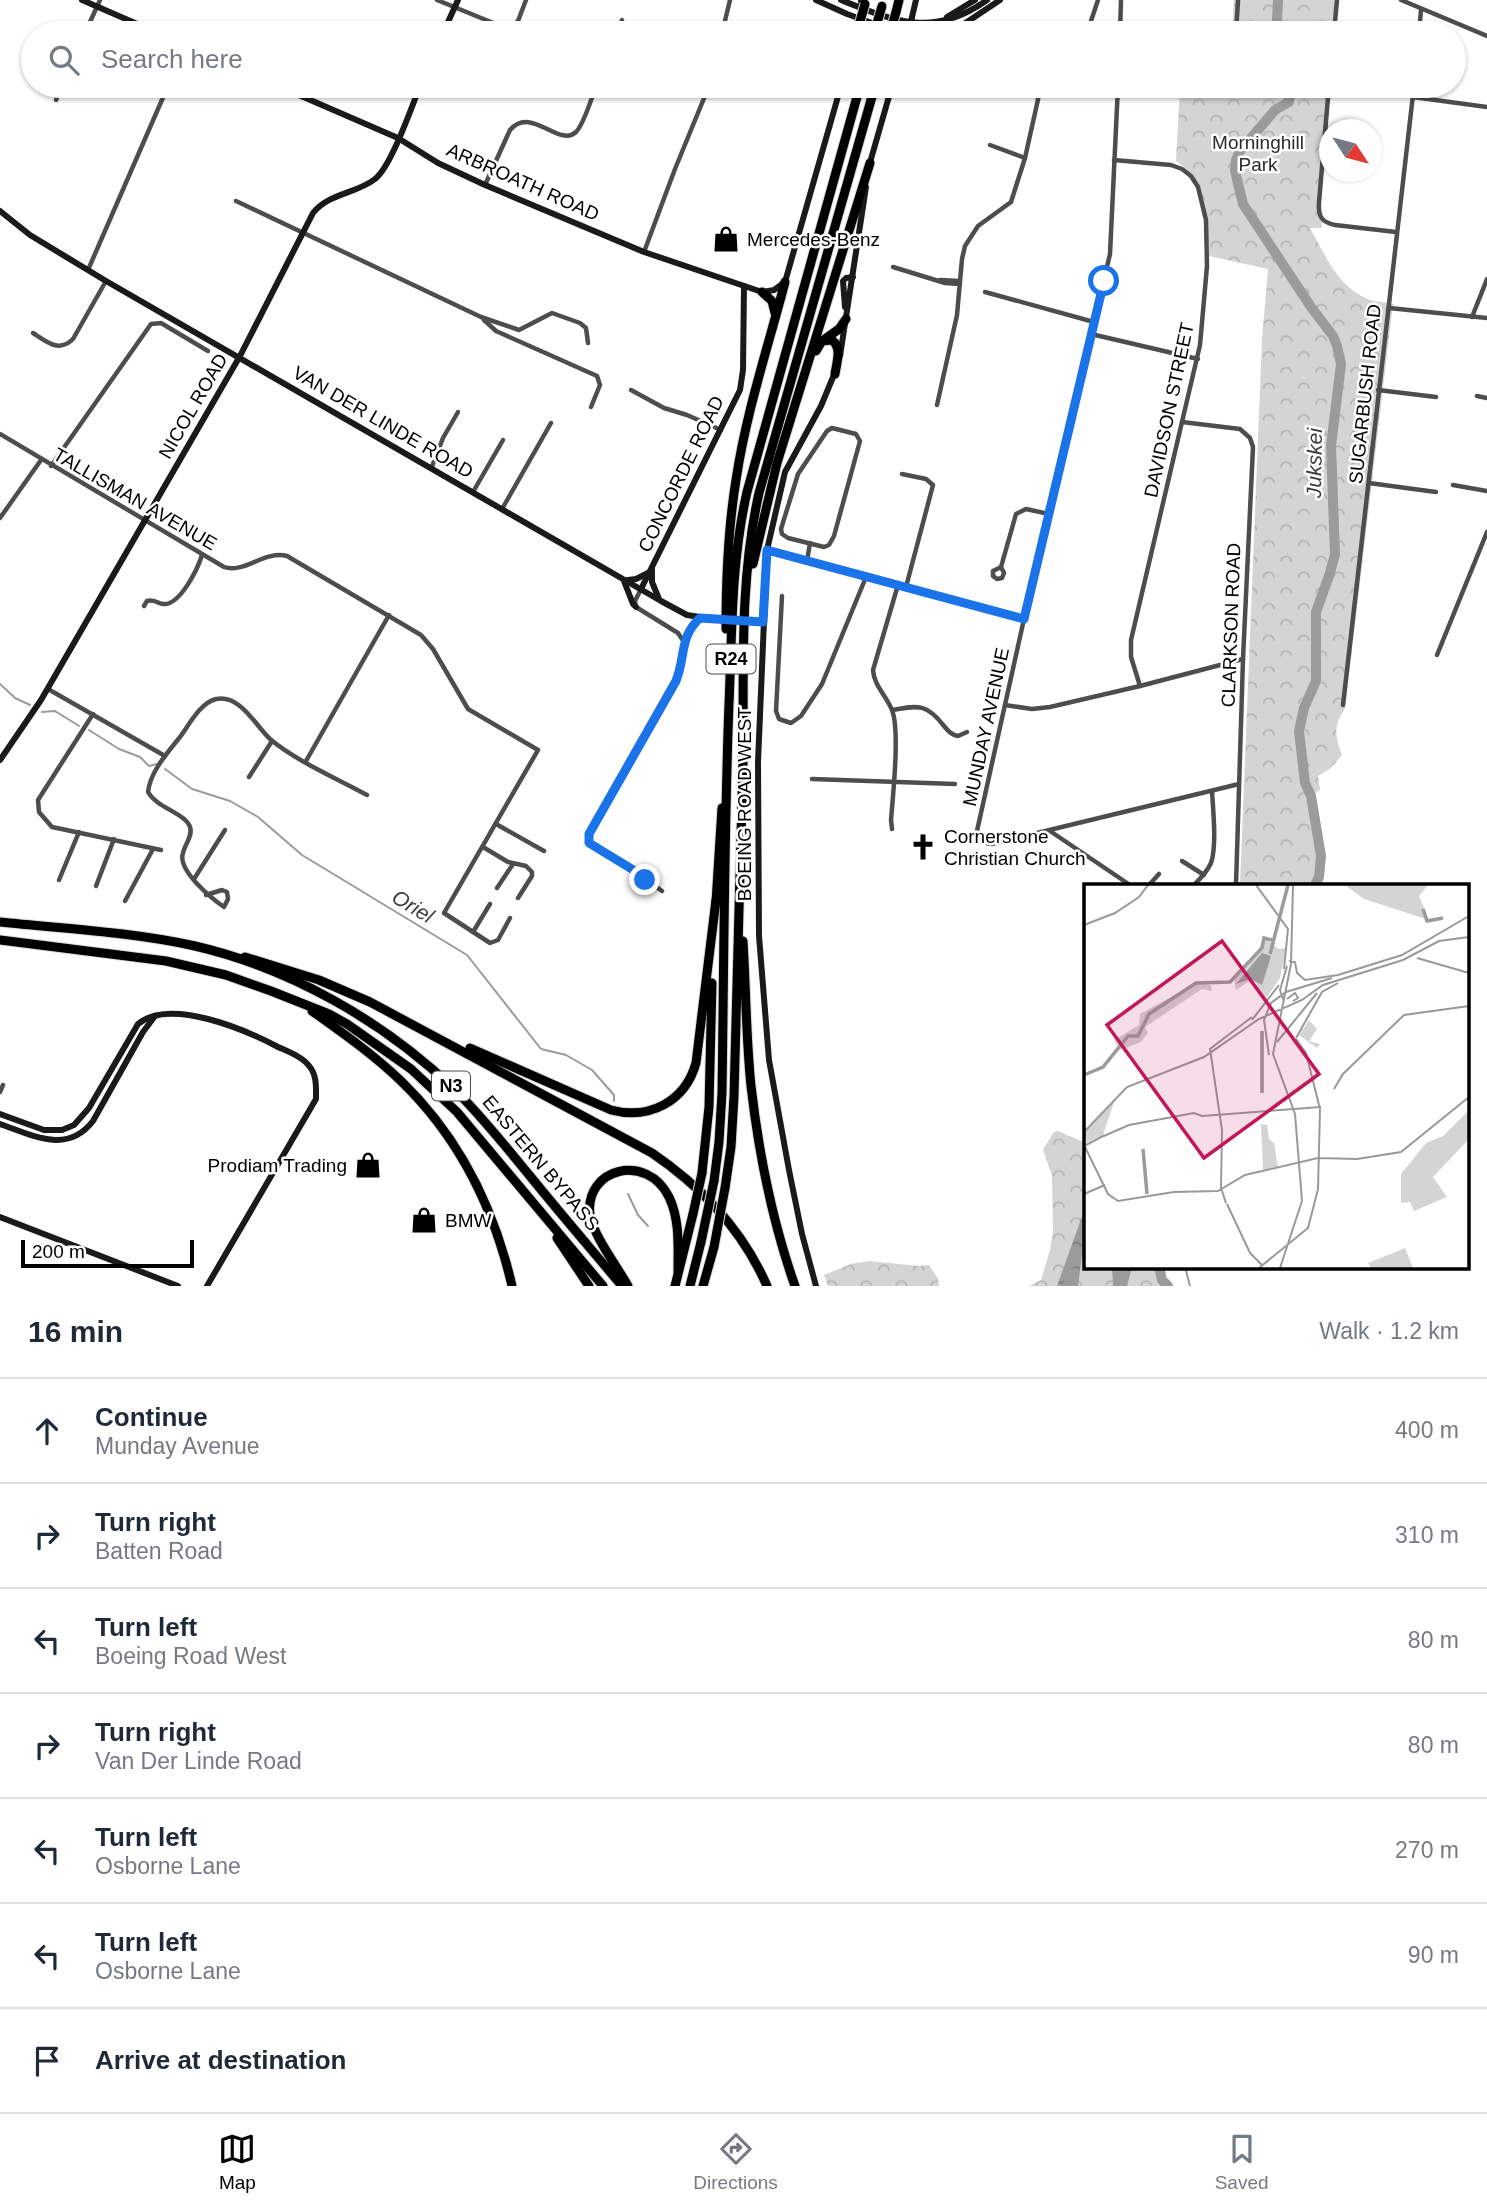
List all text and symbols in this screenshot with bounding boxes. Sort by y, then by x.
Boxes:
search box [21,21,1466,98]
icon: search [45,41,83,79]
text: Search here [101,44,243,74]
north arrow [1319,119,1382,182]
park label: Morninghill Park [1212,132,1304,175]
street label: ARBROATH ROAD [444,139,602,225]
shop icon: Mercedes-Benz [711,224,741,254]
place label: Mercedes-Benz [747,229,880,250]
route start [1088,265,1119,296]
street label: SUGARBUSH ROAD [1345,303,1385,485]
street label: DAVIDSON STREET [1140,320,1198,499]
street label: NICOL ROAD [155,350,231,462]
street label: VAN DER LINDE ROAD [289,362,477,482]
street label: CONCORDE ROAD [634,393,728,555]
water label: Jukskei [1302,426,1326,499]
street label: TALLISMAN AVENUE [50,444,220,554]
street label: CLARKSON ROAD [1218,542,1244,708]
road number: R24 [706,644,756,674]
street label: MUNDAY AVENUE [959,646,1013,808]
street label: BOEING ROAD WEST [734,706,755,901]
place label: Cornerstone Christian Church [944,826,1086,869]
church icon: Cornerstone Christian Church [908,832,938,862]
route end [629,864,660,895]
inset map [1084,884,1470,1268]
water label: Oriel [388,885,439,928]
road number: N3 [432,1072,470,1100]
street label: EASTERN BYPASS [478,1091,604,1235]
shop icon: Prodiam Trading [353,1150,383,1180]
place label: Prodiam Trading [208,1155,347,1176]
shop icon: BMW [409,1205,439,1235]
place label: BMW [445,1210,492,1231]
scale bar [21,1237,194,1269]
text: 200 m [32,1241,85,1262]
text: 16 min [28,1315,123,1348]
text: Walk · 1.2 km [1319,1318,1459,1344]
text: Continue [95,1402,208,1432]
icon: ahead [28,1412,66,1450]
text: 400 m [1395,1417,1459,1443]
text: Munday Avenue [95,1433,260,1459]
text: Turn right [95,1507,216,1537]
icon: right [28,1517,66,1555]
text: 310 m [1395,1522,1459,1548]
text: Batten Road [95,1538,223,1564]
text: Turn left [95,1612,197,1642]
icon: left [28,1622,66,1660]
text: 80 m [1408,1627,1459,1653]
text: Boeing Road West [95,1643,286,1669]
text: Turn right [95,1717,216,1747]
icon: right [28,1727,66,1765]
text: 80 m [1408,1732,1459,1758]
text: Van Der Linde Road [95,1748,302,1774]
text: Turn left [95,1822,197,1852]
icon: left [28,1832,66,1870]
text: 270 m [1395,1837,1459,1863]
text: Osborne Lane [95,1853,241,1879]
text: Turn left [95,1927,197,1957]
icon: left [28,1937,66,1975]
text: 90 m [1408,1942,1459,1968]
text: Osborne Lane [95,1958,241,1984]
icon: arrive [28,2042,66,2080]
text: Arrive at destination [95,2045,346,2075]
tab: Map [218,2130,256,2194]
tab: Directions [693,2130,778,2194]
tab: Saved [1215,2130,1269,2194]

